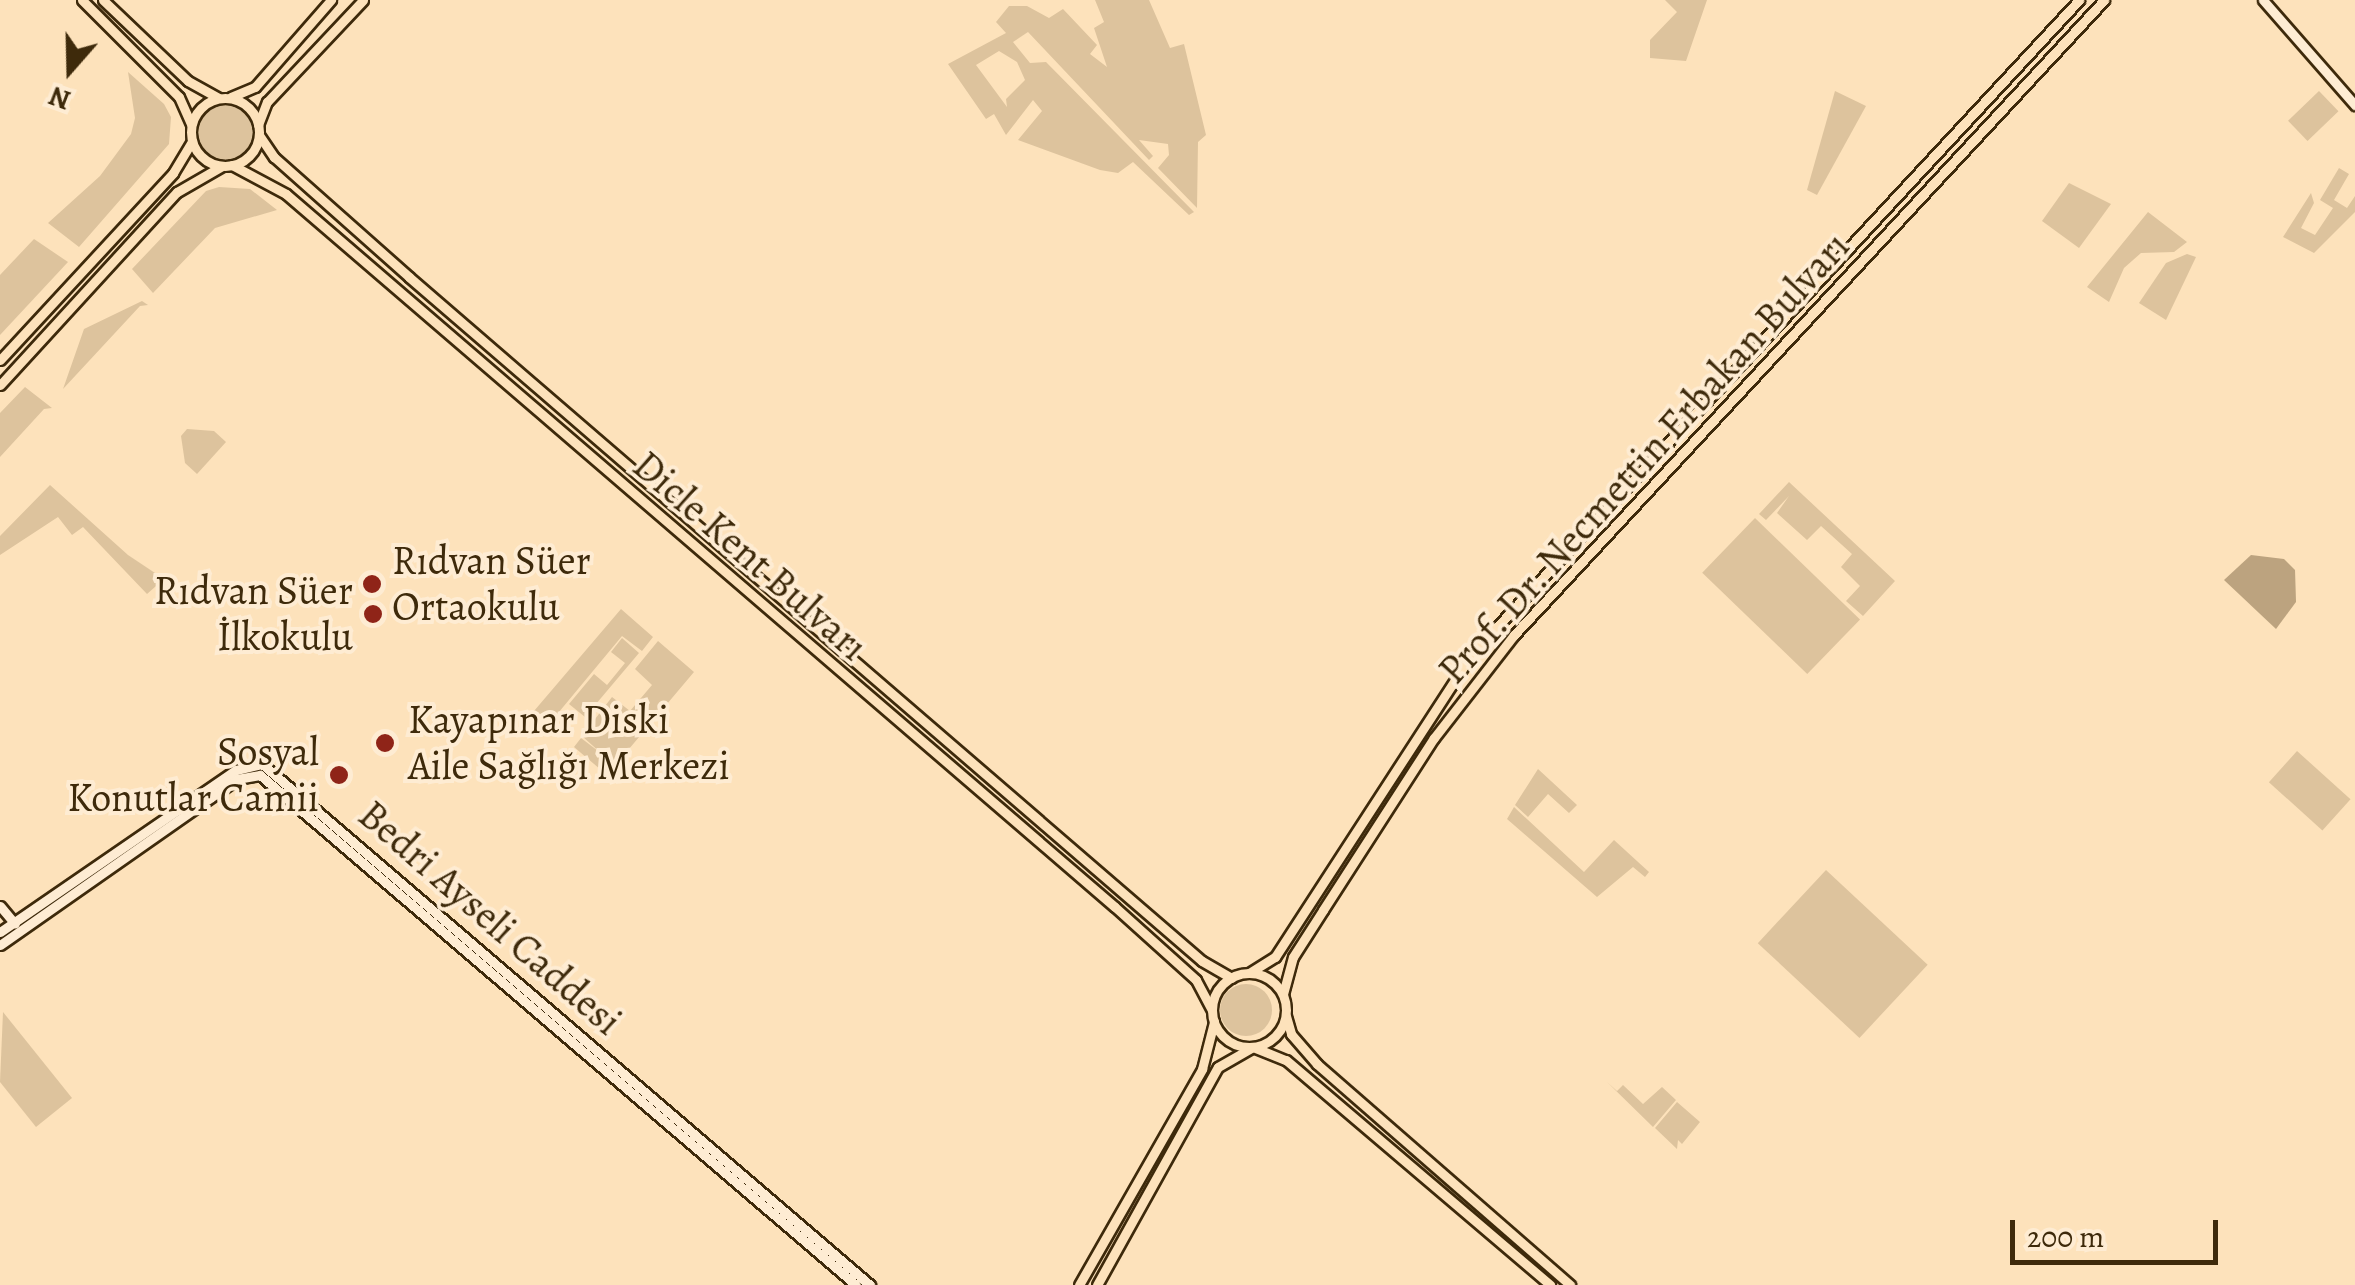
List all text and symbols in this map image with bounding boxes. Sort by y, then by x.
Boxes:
north arrow [20,20,120,120]
text: N [44,77,76,120]
street label: Prof. Dr. Necmettin Erbakan Bulvarı [1428,222,1860,694]
street label: Dicle Kent Bulvarı [623,441,877,671]
place label: Rıdvan Süer Ortaokulu [392,537,591,631]
place label: Rıdvan Süer İlkokulu [154,567,353,661]
marker: Rıdvan Süer Ortaokulu [361,573,383,595]
marker: Rıdvan Süer İlkokulu [362,603,384,625]
place label: Kayapınar Diski Aile Sağlığı Merkezi [408,696,730,790]
place label: Sosyal Konutlar Camii [67,728,319,822]
marker: Kayapınar Diski Aile Sağlığı Merkezi [372,730,398,756]
marker: Sosyal Konutlar Camii [328,764,350,786]
street label: Bedri Ayseli Caddesi [349,791,631,1045]
scale bar [2015,1200,2222,1262]
text: 200 m [2027,1217,2104,1257]

